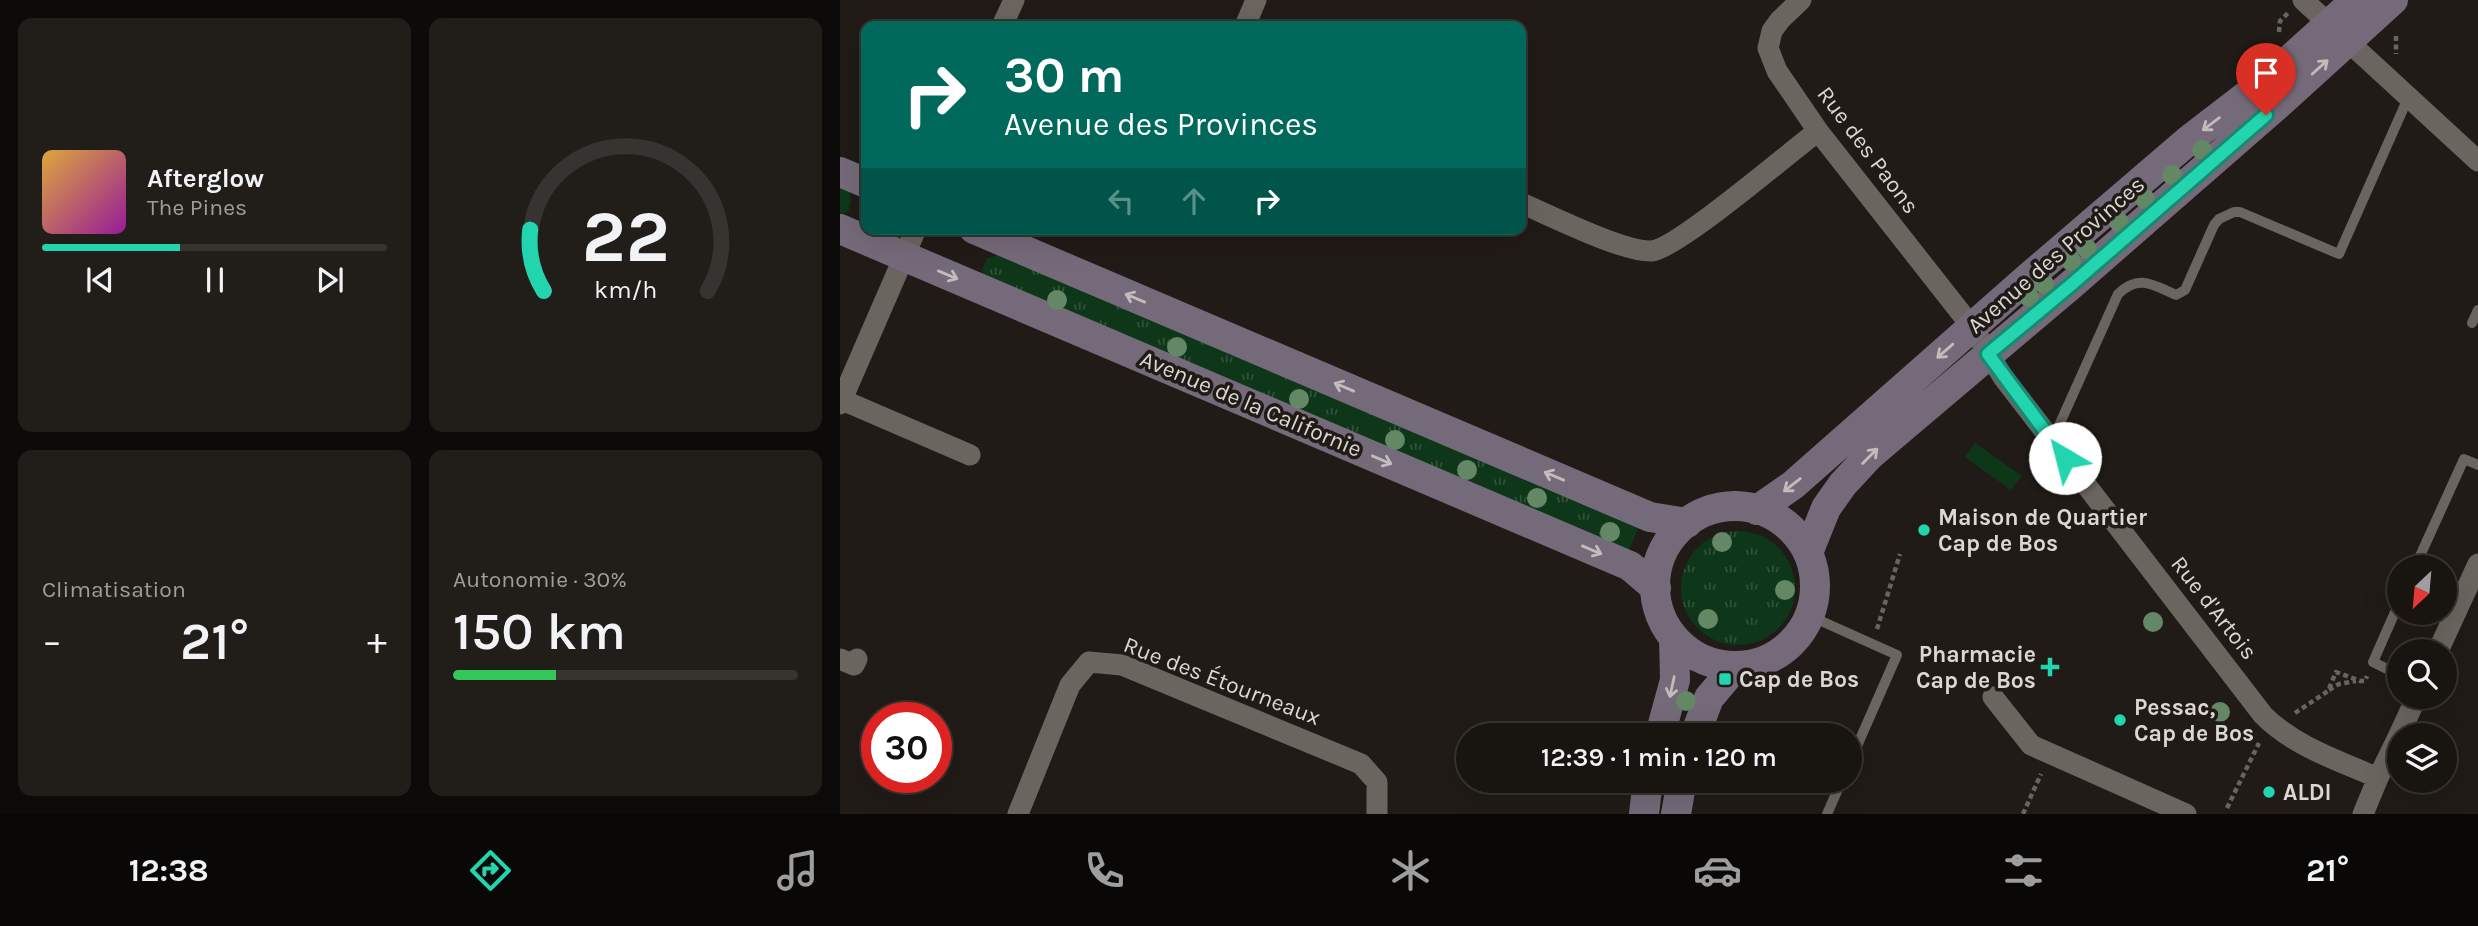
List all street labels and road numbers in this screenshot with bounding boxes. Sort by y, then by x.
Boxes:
street label: Rue des Paons [1811,81,1925,219]
street label: Avenue des Provinces [1962,171,2150,339]
street label: Avenue de la Californie [1136,345,1366,463]
street label: Rue d'Artois [2165,551,2263,665]
street label: Rue des Étourneaux [1120,631,1324,731]

